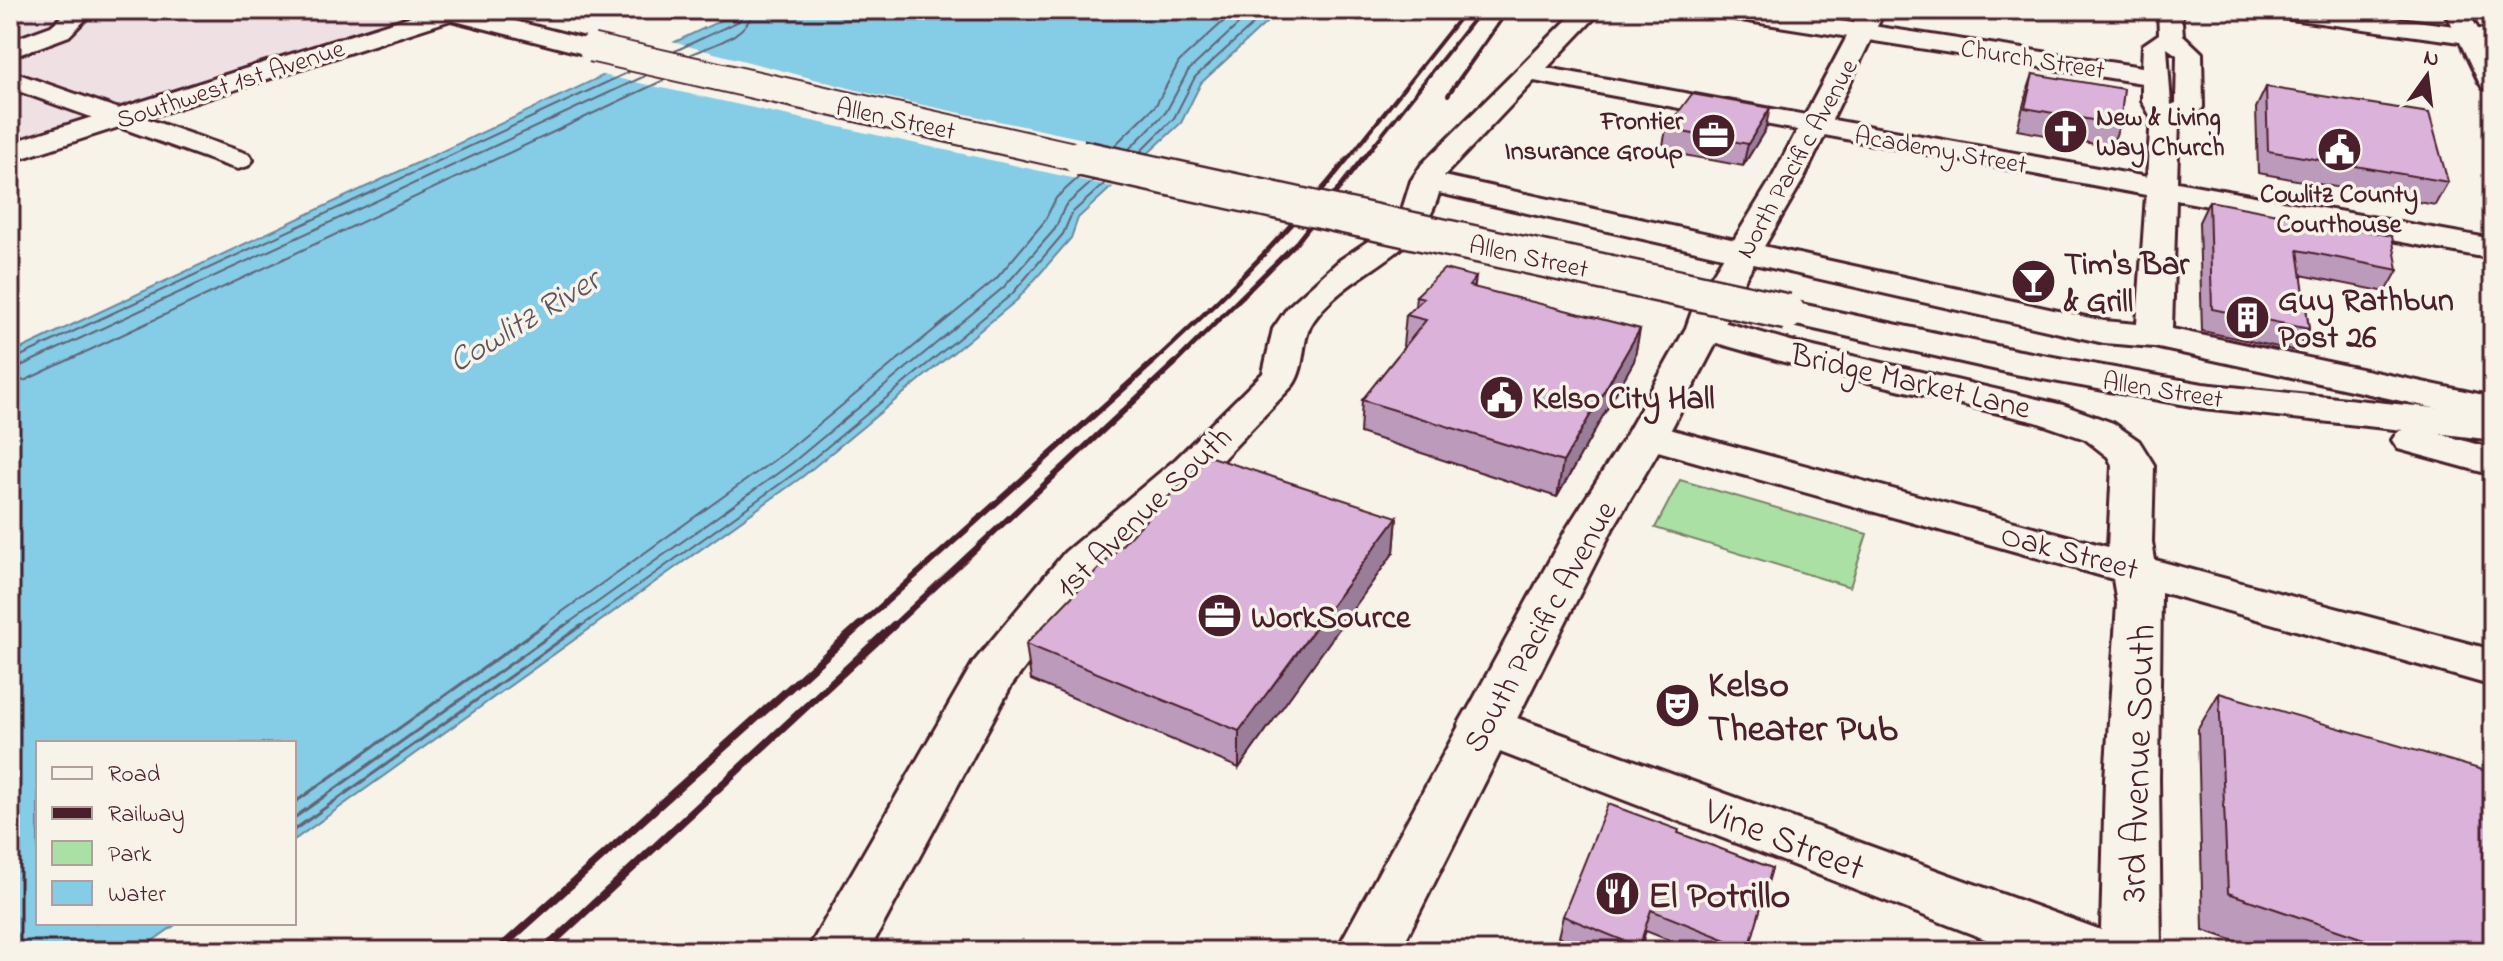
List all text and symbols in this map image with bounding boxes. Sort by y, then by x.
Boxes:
street label: Southwest 1st Avenue [112,31,350,141]
street label: Church Street [1958,31,2108,91]
north arrow [2387,36,2467,116]
text: N [2420,42,2442,77]
street label: North Pacific Avenue [1728,52,1869,266]
street label: Allen Street [832,90,959,152]
place label: New & Living Way Church [2096,100,2225,168]
place label: Frontier Insurance Group [1505,104,1684,172]
church icon: New & Living Way Church [2041,107,2089,155]
office icon: Frontier Insurance Group [1690,111,1738,159]
street label: Academy Street [1851,118,2030,186]
public building icon: Cowlitz County Courthouse [2315,126,2363,174]
place label: Cowlitz County Courthouse [2260,177,2418,245]
street label: Allen Street [1465,228,1592,290]
place label: Tim's Bar & Grill [2063,243,2190,327]
water label: Cowlitz River [440,255,614,387]
bar icon: Tim's Bar & Grill [2009,257,2057,305]
place label: Guy Rathbun Post 26 [2278,279,2454,363]
building icon: Guy Rathbun Post 26 [2223,293,2271,341]
street label: Bridge Market Lane [1785,333,2035,434]
street label: Allen Street [2100,364,2226,420]
public building icon: Kelso City Hall [1477,373,1525,421]
place label: Kelso City Hall [1532,377,1715,425]
street label: 1st Avenue South [1046,417,1245,610]
street label: South Pacific Avenue [1453,493,1631,762]
street label: Oak Street [1995,513,2143,595]
office icon: WorkSource [1196,592,1244,640]
place label: WorkSource [1251,596,1412,643]
street label: 3rd Avenue South [2107,623,2173,903]
place label: Kelso Theater Pub [1708,659,1898,759]
theatre icon: Kelso Theater Pub [1653,681,1701,729]
legend [36,741,296,925]
text: Road [108,758,161,793]
street label: Vine Street [1694,785,1872,898]
text: Railway [108,798,185,834]
text: Park [108,838,152,873]
restaurant icon: El Potrillo [1593,870,1641,918]
place label: El Potrillo [1648,870,1790,926]
text: Water [108,878,166,913]

